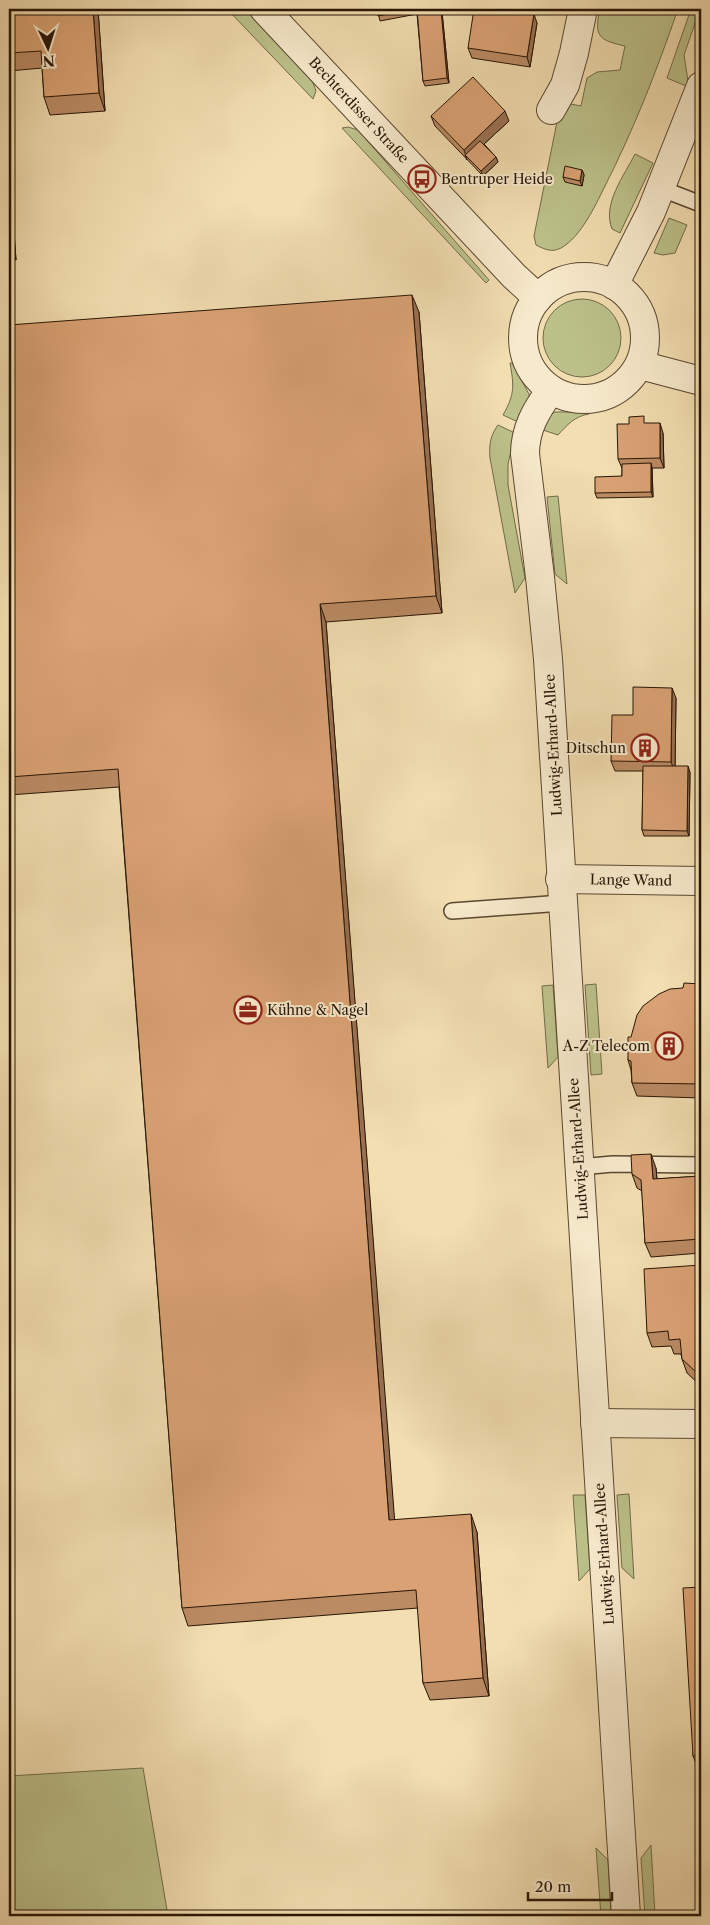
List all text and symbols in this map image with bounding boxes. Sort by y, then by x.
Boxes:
north arrow [22,22,72,72]
text: N [42,52,56,70]
street label: Bechterdisser Straße [305,53,413,167]
bus stop icon: Bentruper Heide [407,164,437,194]
place label: Bentruper Heide [441,170,553,188]
street label: Ludwig-Erhard-Allee [540,673,566,816]
building icon: Ditschun [630,733,660,763]
place label: Ditschun [566,739,626,757]
street label: Lange Wand [590,870,673,890]
office icon: Kühne & Nagel [233,995,263,1025]
place label: Kühne & Nagel [267,1001,368,1019]
building icon: A-Z Telecom [654,1031,684,1061]
place label: A-Z Telecom [562,1037,650,1055]
street label: Ludwig-Erhard-Allee [564,1077,592,1221]
street label: Ludwig-Erhard-Allee [590,1482,618,1626]
scale bar [528,1870,611,1902]
text: 20 m [535,1877,571,1896]

